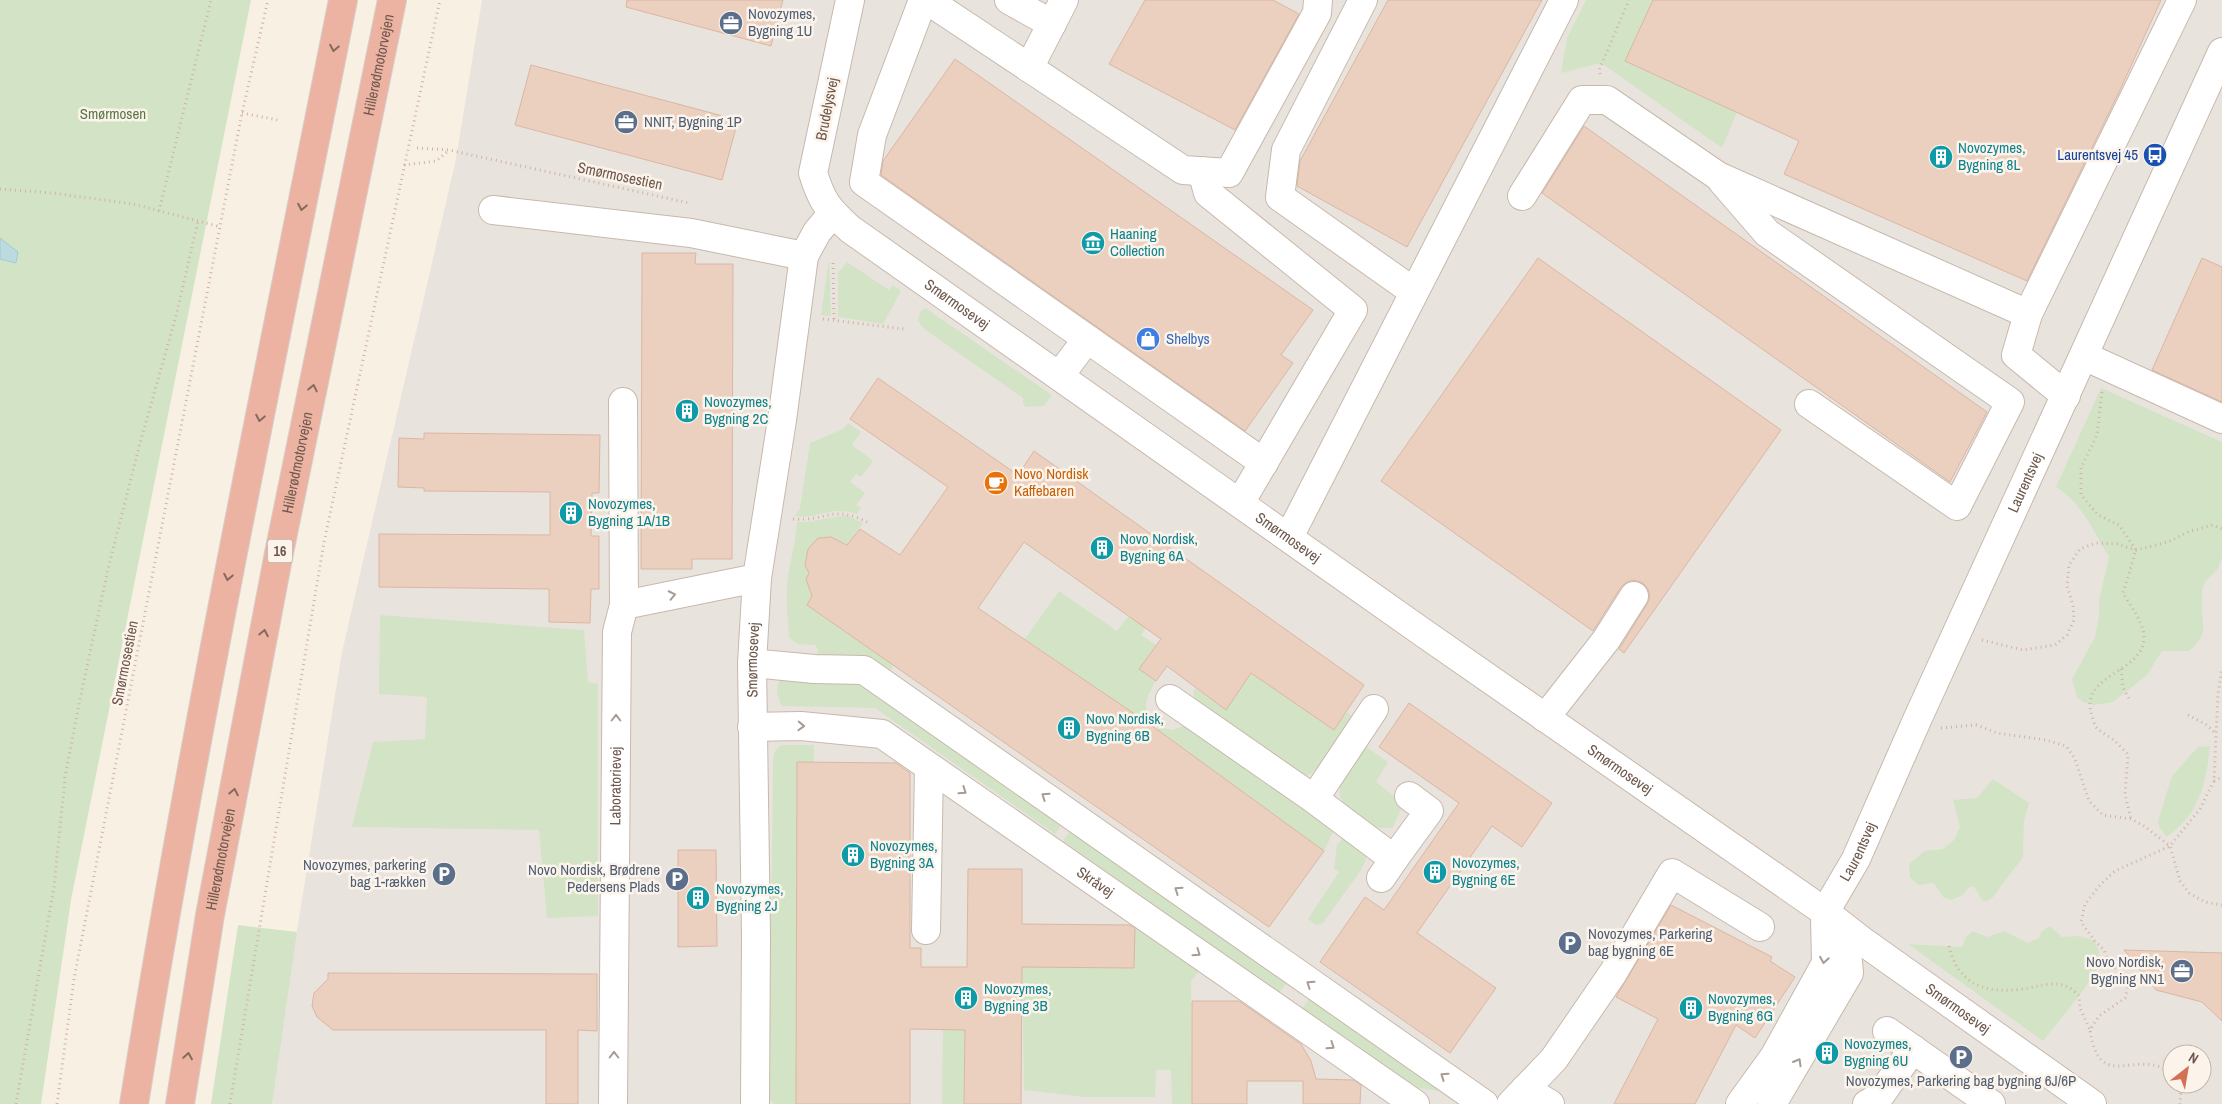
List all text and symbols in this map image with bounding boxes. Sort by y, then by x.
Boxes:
place label: Novozymes, Bygning 1U [748,3,816,41]
office icon: Novozymes, Bygning 1U [718,10,744,36]
street label: Hillerødmotorvejen [358,12,399,118]
one-way arrow [329,43,339,52]
street label: Brudelysvej [810,76,843,142]
park label: Smørmosen [80,103,146,124]
office icon: NNIT, Bygning 1P [613,109,639,135]
place label: NNIT, Bygning 1P [644,111,742,132]
place label: Novozymes, Bygning 8L [1958,137,2026,175]
bus stop icon: Laurentsvej 45 [2142,142,2168,168]
building icon: Novozymes, Bygning 8L [1928,144,1954,170]
place label: Laurentsvej 45 [2057,144,2138,165]
street label: Smørmosestien [576,156,664,195]
one-way arrow [297,203,307,212]
place label: Haaning Collection [1110,223,1165,261]
museum icon: Haaning Collection [1080,230,1106,256]
street label: Smørmosevej [920,274,994,334]
shop icon: Shelbys [1135,326,1161,352]
place label: Shelbys [1166,328,1210,349]
one-way arrow [307,383,318,392]
place label: Novozymes, Bygning 2C [704,391,772,429]
building icon: Novozymes, Bygning 2C [674,398,700,424]
street label: Hillerødmotorvejen [276,410,318,515]
one-way arrow [255,414,265,422]
street label: Laurentsvej [2002,449,2048,516]
place label: Novo Nordisk Kaffebaren [1014,463,1089,501]
cafe icon: Novo Nordisk Kaffebaren [983,470,1009,496]
place label: Novozymes, Bygning 1A/1B [588,493,670,531]
building icon: Novozymes, Bygning 1A/1B [558,500,584,526]
street label: Smørmosevej [1251,507,1325,567]
place label: Novo Nordisk, Bygning 6A [1120,528,1198,566]
building icon: Novo Nordisk, Bygning 6A [1089,535,1115,561]
road number: 16 [268,540,292,562]
one-way arrow [223,573,234,582]
one-way arrow [668,591,677,601]
street label: Smørmosestien [106,619,143,707]
street label: Smørmosevej [741,622,764,698]
one-way arrow [258,628,269,637]
place label: Novo Nordisk, Bygning 6B [1086,708,1164,746]
one-way arrow [611,714,621,722]
building icon: Novo Nordisk, Bygning 6B [1056,715,1082,741]
one-way arrow [797,721,805,732]
street label: Smørmosevej [1583,739,1657,799]
street label: Laboratorievej [604,747,626,825]
one-way arrow [957,785,966,794]
one-way arrow [228,788,238,797]
one-way arrow [1041,793,1051,802]
street label: Hillerødmotorvejen [200,807,240,912]
street label: Laurentsvej [1834,818,1881,885]
place label: Novozymes, Bygning 3A [870,835,938,873]
building icon: Novozymes, Bygning 3A [840,842,866,868]
place label: Novozymes, Bygning 6E [1452,852,1520,890]
place label: Novozymes, parkering bag 1-rækken [303,854,426,892]
place label: Novo Nordisk, Brødrene Pedersens Plads [528,859,660,897]
building icon: Novozymes, Bygning 6E [1422,859,1448,885]
parking icon: Novozymes, parkering bag 1-rækken [431,861,457,887]
street label: Skråvej [1073,861,1118,902]
parking icon: Novo Nordisk, Brødrene Pedersens Plads [664,866,690,892]
place label: Novozymes, Bygning 2J [716,878,784,916]
building icon: Novozymes, Bygning 2J [685,885,711,911]
one-way arrow [1174,887,1184,896]
place label: Novozymes, Parkering bag bygning 6E [1588,923,1713,961]
parking icon: Novozymes, Parkering bag bygning 6E [1557,930,1583,956]
one-way arrow [1191,947,1201,956]
place label: Novo Nordisk, Bygning NN1 [2086,951,2164,989]
one-way arrow [1820,956,1830,964]
office icon: Novo Nordisk, Bygning NN1 [2169,958,2195,984]
place label: Novozymes, Bygning 3B [984,978,1052,1016]
street label: Smørmosevej [1921,978,1995,1039]
one-way arrow [1307,981,1316,990]
building icon: Novozymes, Bygning 3B [953,985,979,1011]
place label: Novozymes, Bygning 6G [1708,988,1776,1026]
building icon: Novozymes, Bygning 6G [1678,995,1704,1021]
place label: Novozymes, Bygning 6U [1844,1033,1912,1071]
one-way arrow [1325,1040,1334,1049]
building icon: Novozymes, Bygning 6U [1814,1040,1840,1066]
parking icon: Novozymes, Parkering bag bygning 6J/6P [1948,1044,1974,1070]
north arrow [2162,1044,2212,1094]
text: N [2186,1048,2202,1068]
one-way arrow [609,1051,619,1059]
one-way arrow [182,1052,192,1060]
one-way arrow [1791,1059,1801,1068]
place label: Novozymes, Parkering bag bygning 6J/6P [1846,1070,2076,1091]
one-way arrow [1440,1073,1450,1082]

